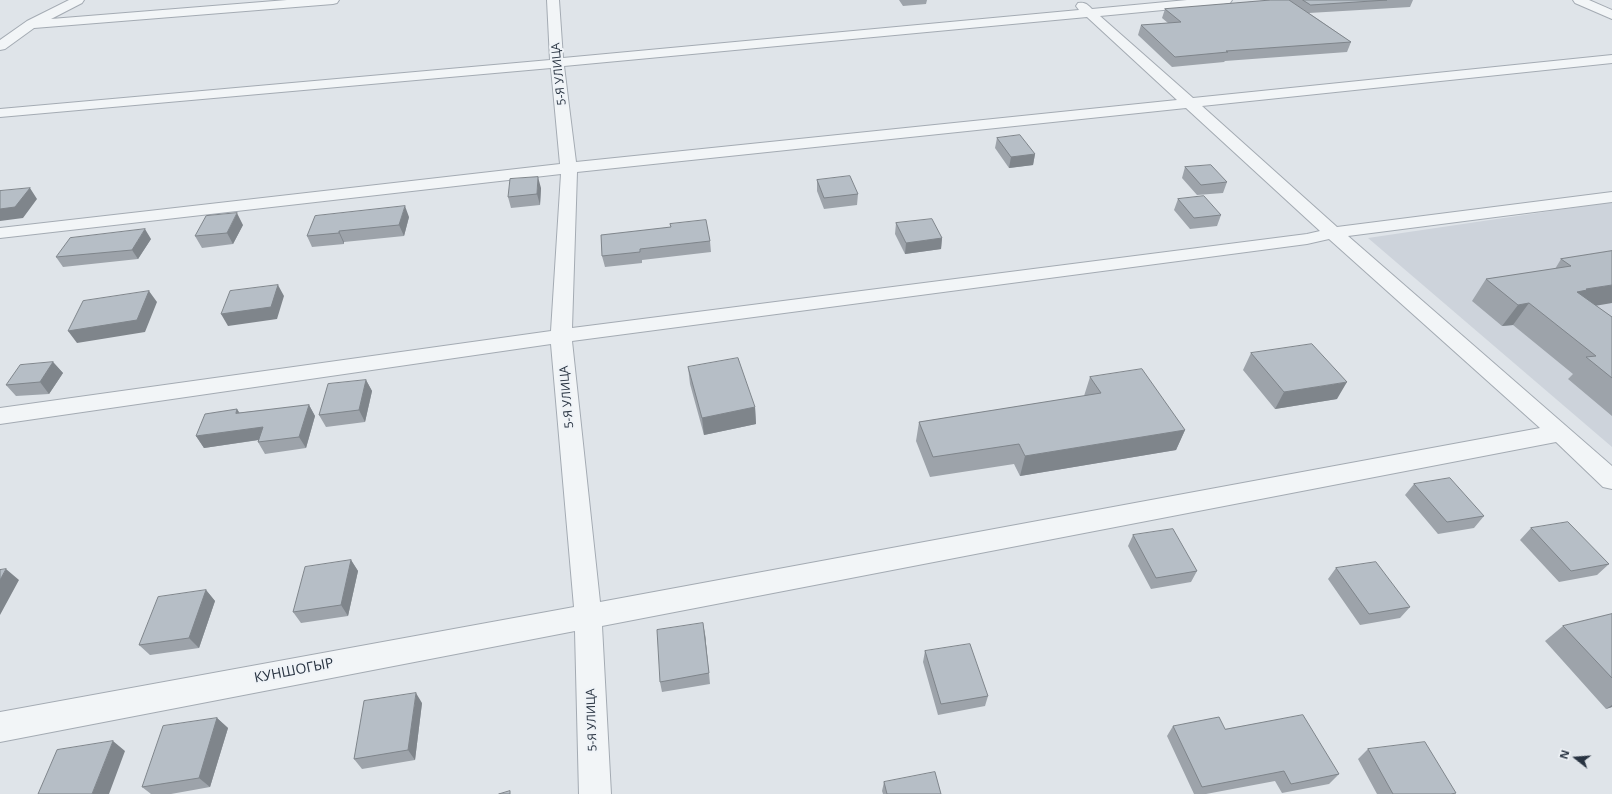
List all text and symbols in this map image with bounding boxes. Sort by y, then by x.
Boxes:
street label: 5-Я УЛИЦА [549,42,569,106]
street label: 5-Я УЛИЦА [557,365,577,429]
street label: КУНШОГЫР [253,655,335,687]
street label: 5-Я УЛИЦА [584,688,600,752]
north arrow [1556,738,1596,778]
text: N [1556,748,1573,761]

